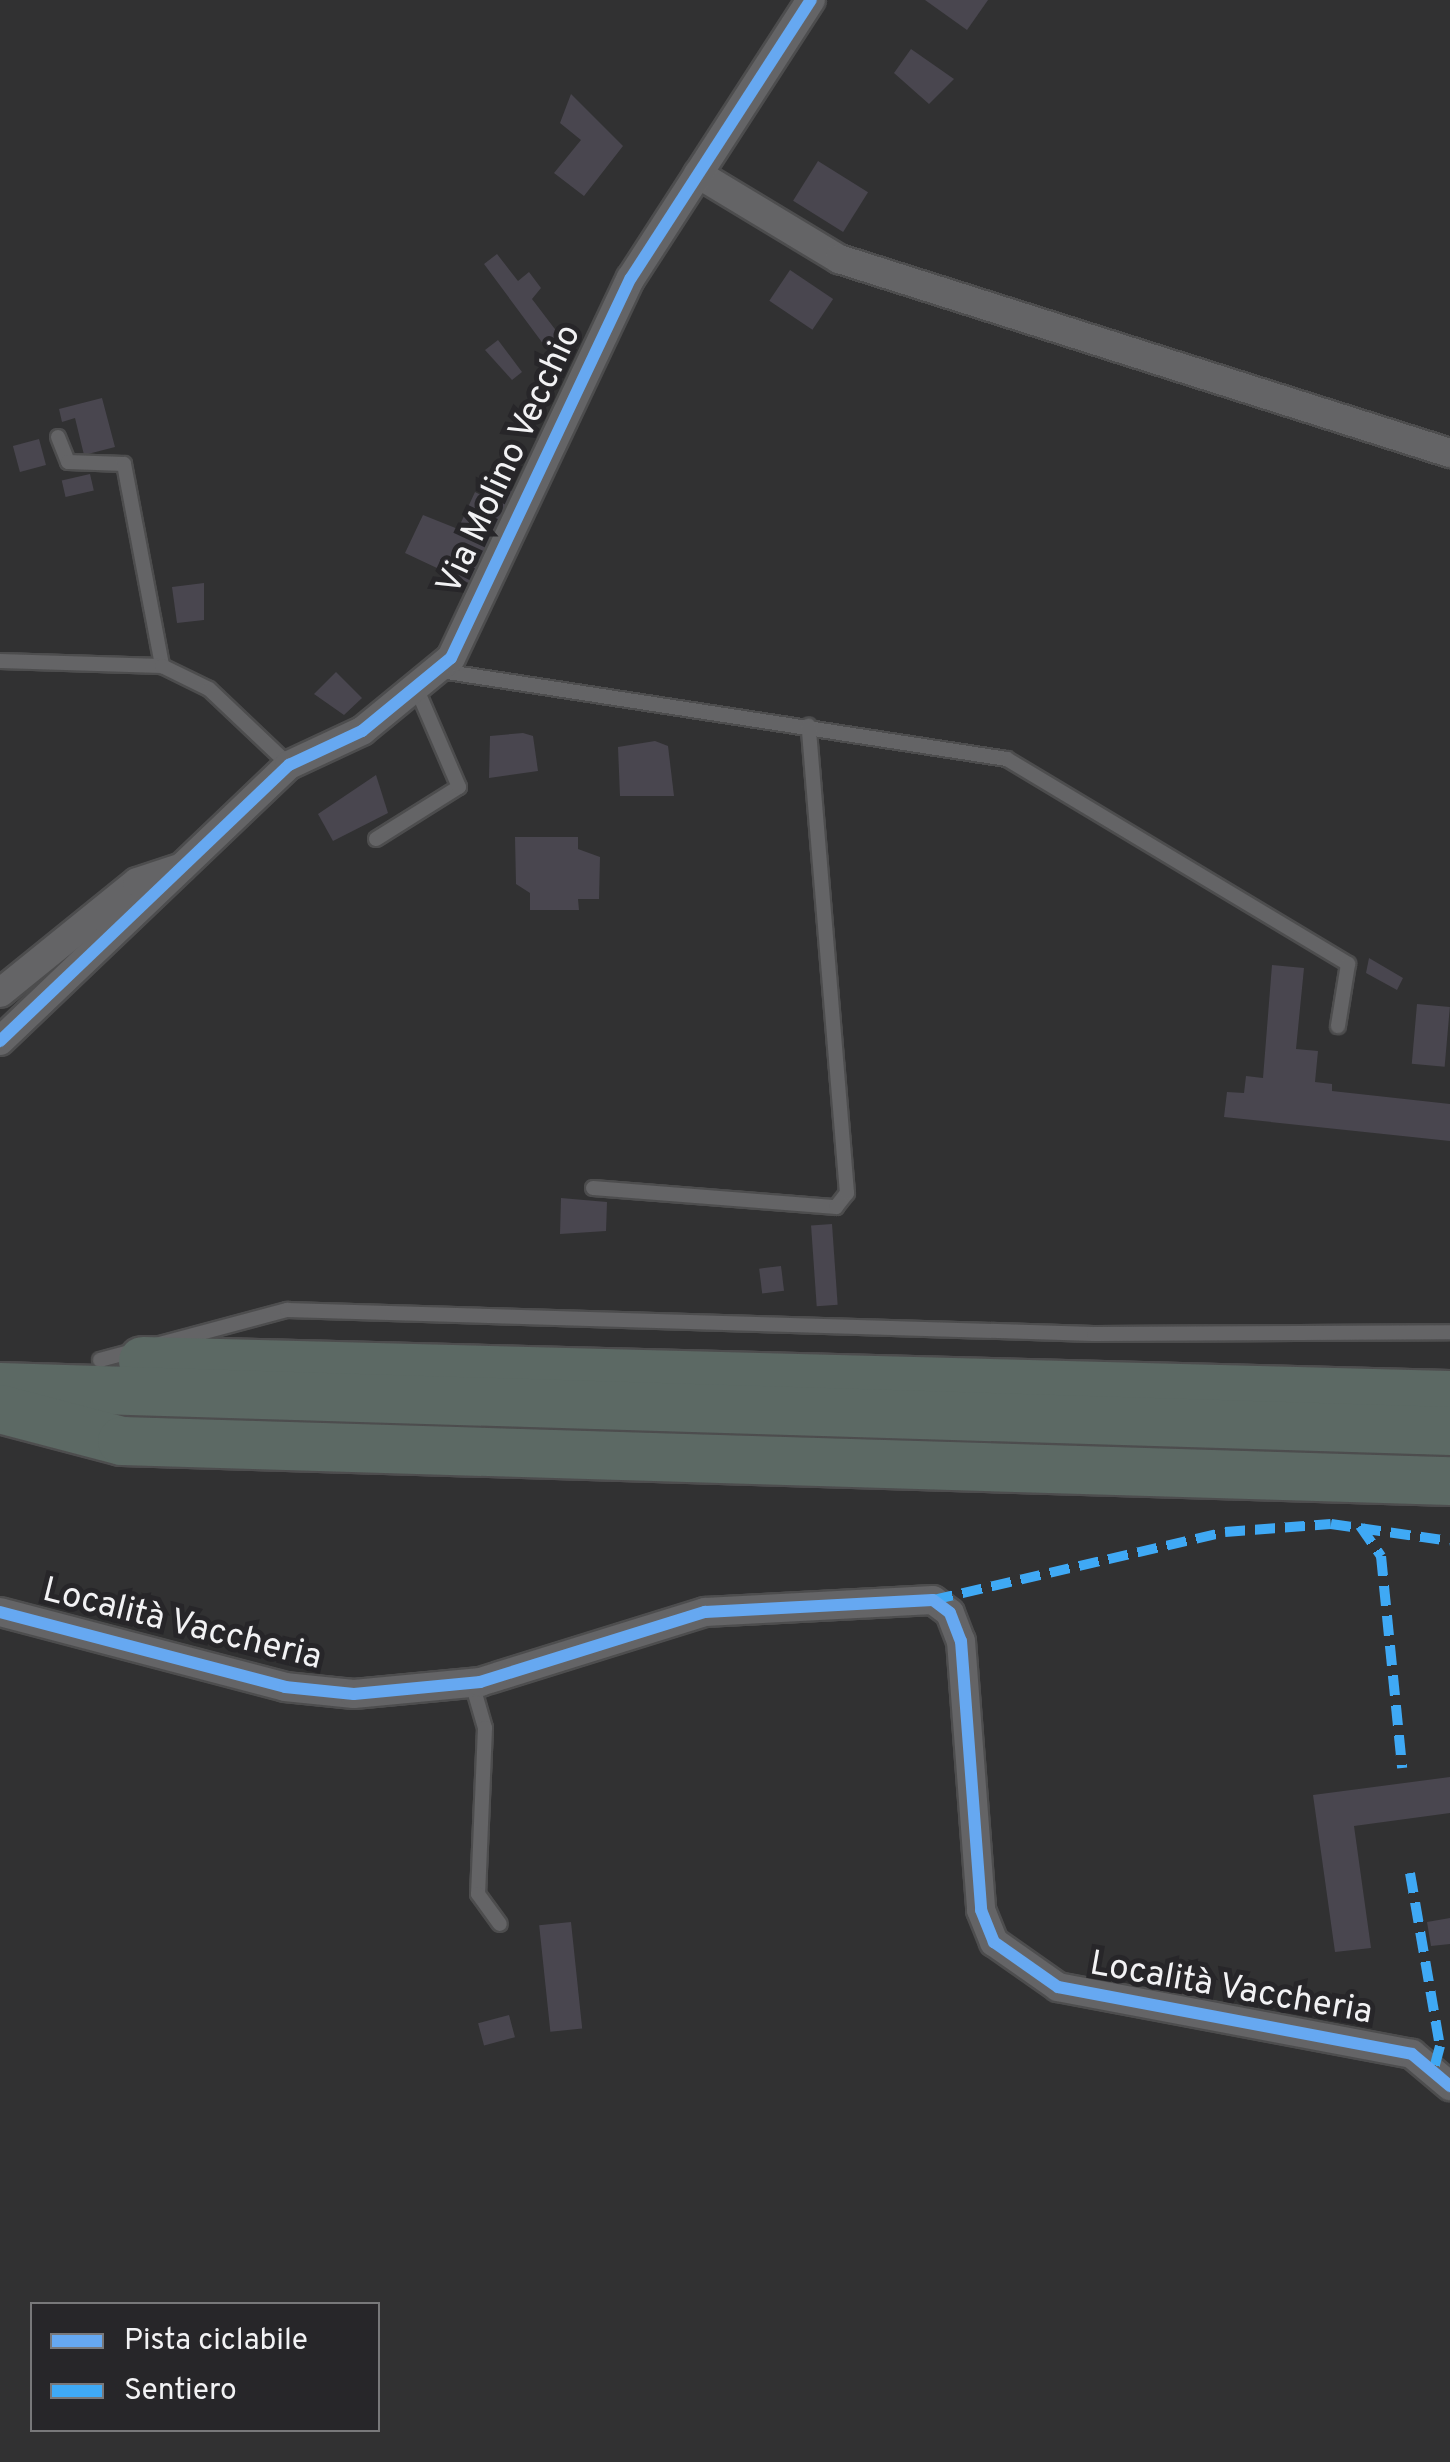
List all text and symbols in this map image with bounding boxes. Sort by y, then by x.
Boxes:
street label: Via Molino Vecchio [429,318,591,602]
street label: Località Vaccheria [37,1570,327,1680]
street label: Località Vaccheria [1086,1943,1376,2035]
legend [30,2302,380,2432]
text: Pista ciclabile [124,2323,308,2360]
text: Sentiero [124,2373,237,2410]

